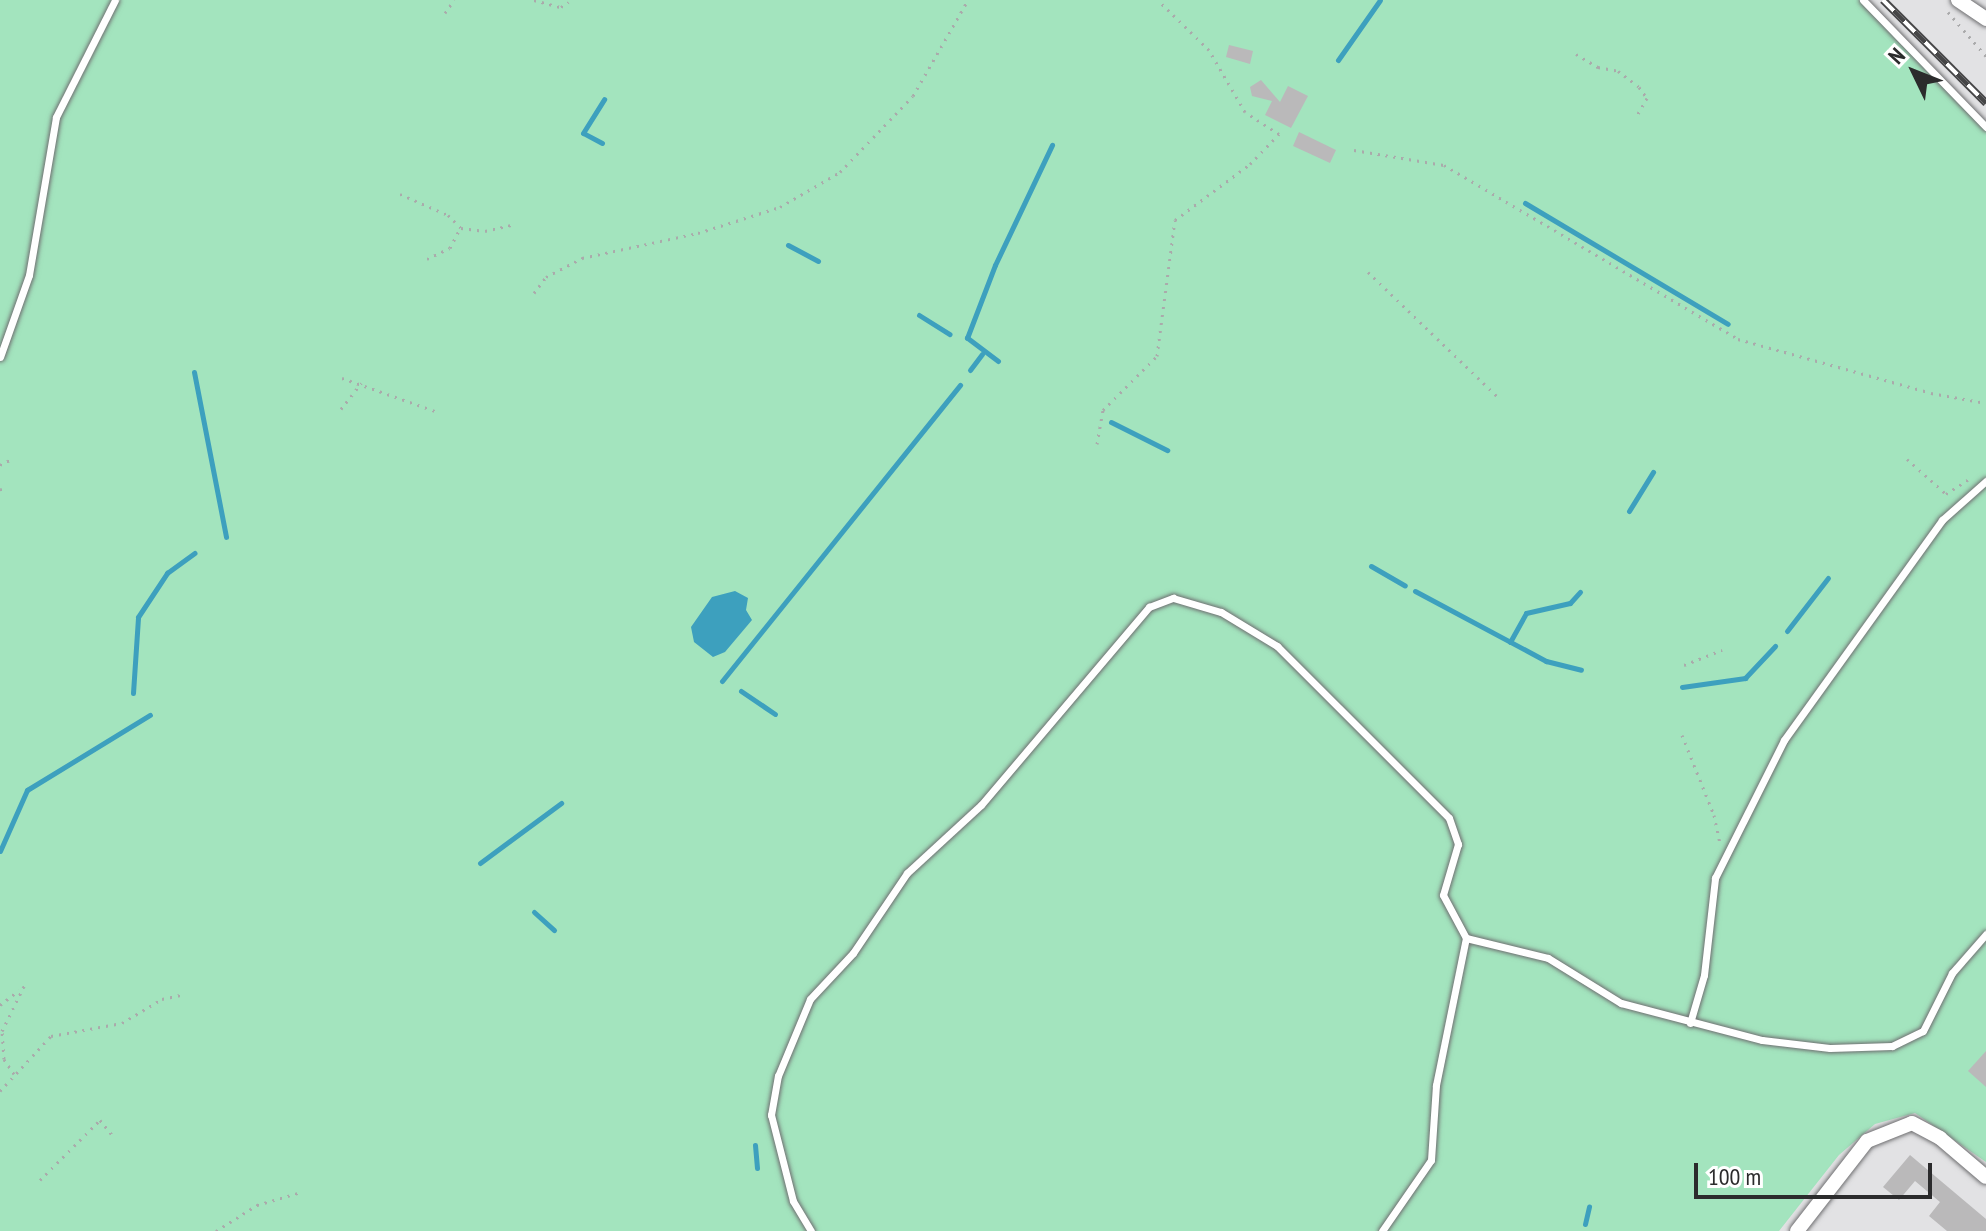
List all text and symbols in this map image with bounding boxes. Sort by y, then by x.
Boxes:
north arrow [1874,32,1954,112]
text: N [1882,42,1911,70]
scale bar [1698,1147,1936,1197]
text: 100 m [1708,1161,1761,1192]

